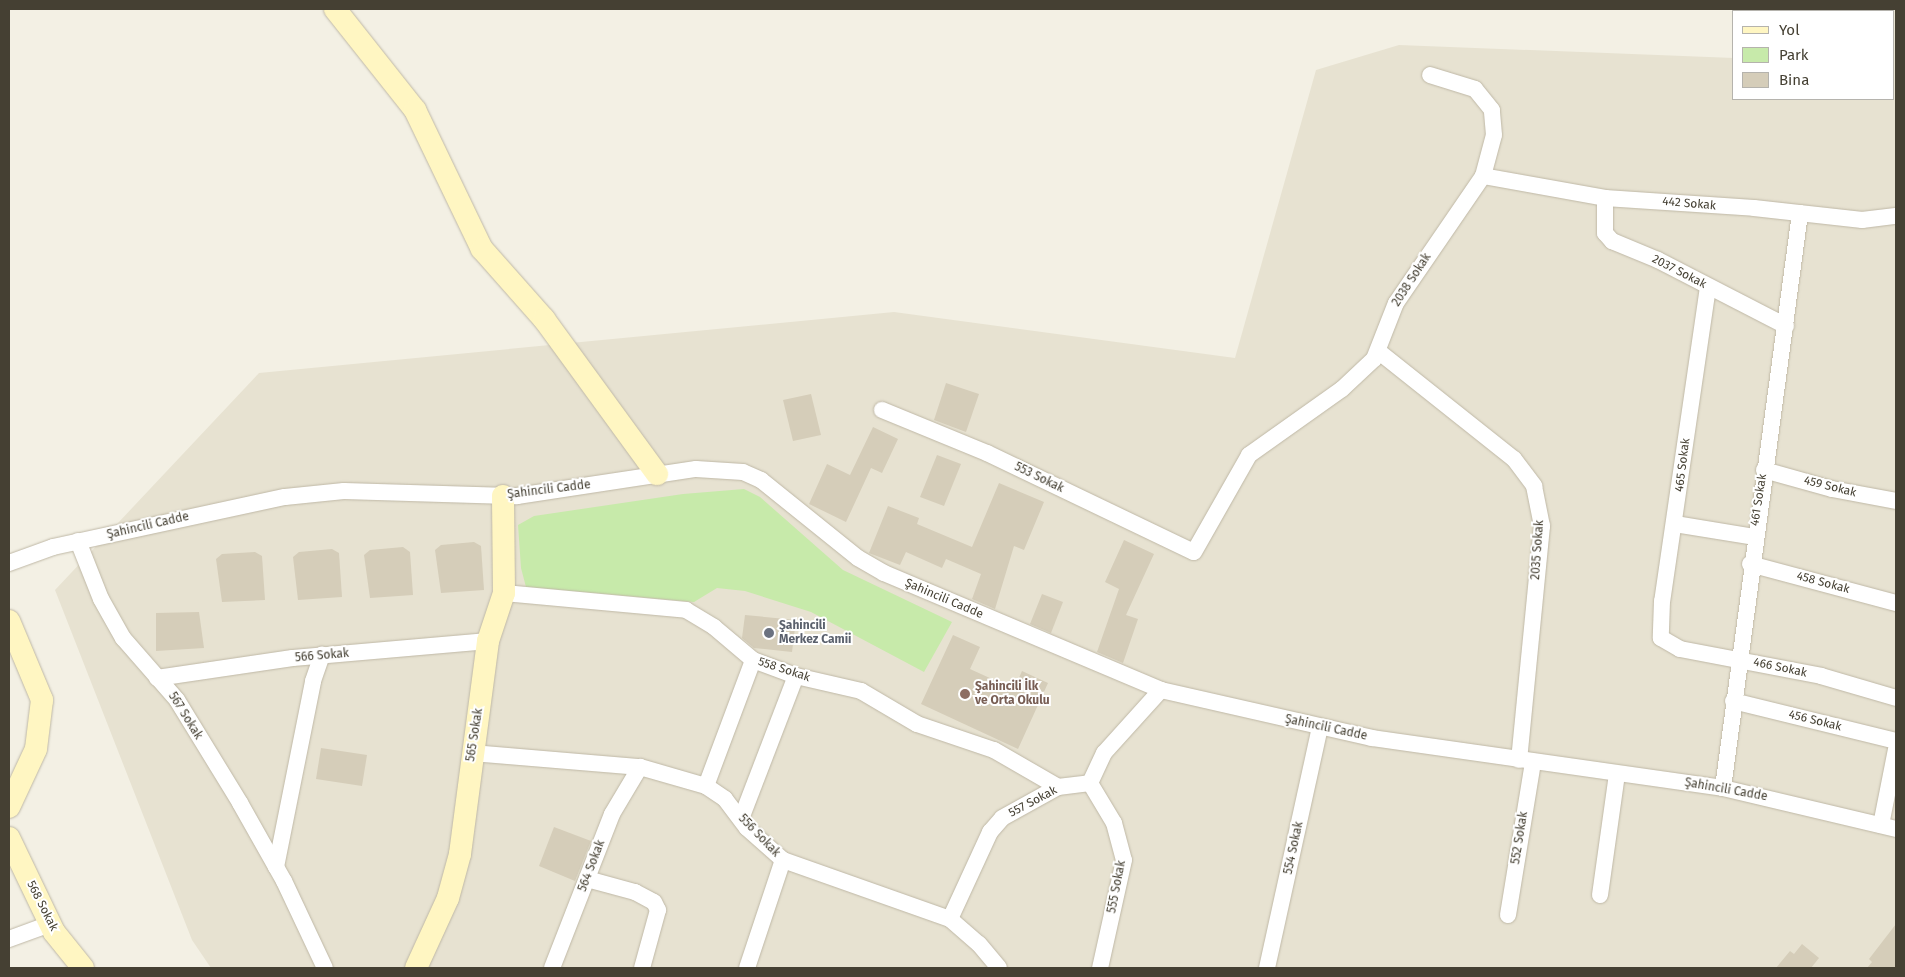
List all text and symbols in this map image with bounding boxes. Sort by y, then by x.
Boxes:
legend [1732,10,1895,100]
text: Yol [1779,21,1800,39]
text: Park [1779,46,1809,64]
text: Bina [1779,71,1809,89]
street label: 442 Sokak [1662,194,1716,214]
street label: 2038 Sokak [1389,251,1435,309]
street label: 2037 Sokak [1649,252,1709,292]
street label: 465 Sokak [1673,437,1693,493]
street label: 553 Sokak [1012,460,1066,496]
street label: 461 Sokak [1748,473,1770,527]
street label: 459 Sokak [1802,474,1858,500]
street label: Şahincili Cadde [507,478,591,502]
street label: Şahincili Cadde [106,510,190,542]
street label: 2035 Sokak [1529,520,1547,580]
street label: 458 Sokak [1795,569,1851,597]
street label: Şahincili Cadde [903,576,985,622]
place label: Şahincili Merkez Camii [779,619,851,647]
marker: Şahincili Merkez Camii [763,627,775,639]
street label: 566 Sokak [294,646,350,666]
street label: 558 Sokak [756,655,812,685]
street label: 466 Sokak [1752,655,1808,681]
place label: Şahincili İlk ve Orta Okulu [975,680,1050,708]
marker: Şahincili İlk ve Orta Okulu [959,688,971,700]
street label: 567 Sokak [165,690,205,742]
street label: 565 Sokak [464,707,486,763]
street label: 456 Sokak [1787,707,1843,735]
street label: Şahincili Cadde [1284,712,1368,744]
street label: Şahincili Cadde [1684,776,1768,804]
street label: 557 Sokak [1007,783,1059,821]
street label: 552 Sokak [1509,811,1531,865]
street label: 556 Sokak [735,812,783,860]
street label: 554 Sokak [1281,820,1307,876]
street label: 564 Sokak [576,838,608,894]
street label: 555 Sokak [1105,859,1129,915]
street label: 568 Sokak [23,879,61,933]

